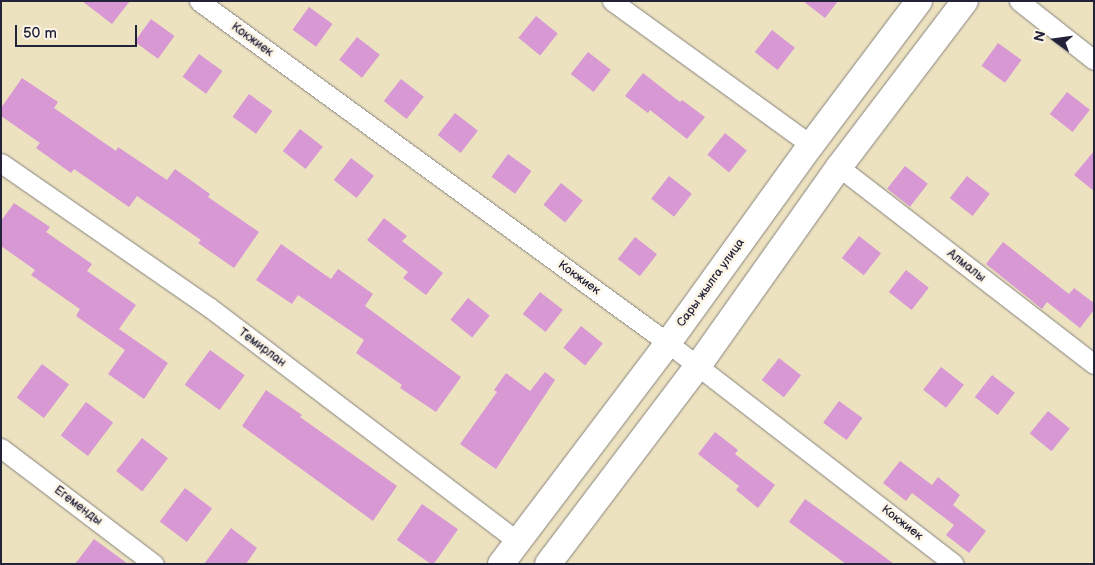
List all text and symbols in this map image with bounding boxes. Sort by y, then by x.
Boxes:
scale bar [18,15,140,47]
north arrow [1030,15,1080,65]
street label: Кокжиек [228,20,276,60]
text: 50 m [23,24,57,43]
text: N [1030,29,1049,43]
street label: Сары жылга улица [674,236,748,330]
street label: Алмалы [944,247,988,285]
street label: Кокжиек [555,258,603,298]
street label: Темирлан [235,326,289,370]
street label: Егеменды [51,483,105,529]
street label: Кокжиек [878,502,926,544]

